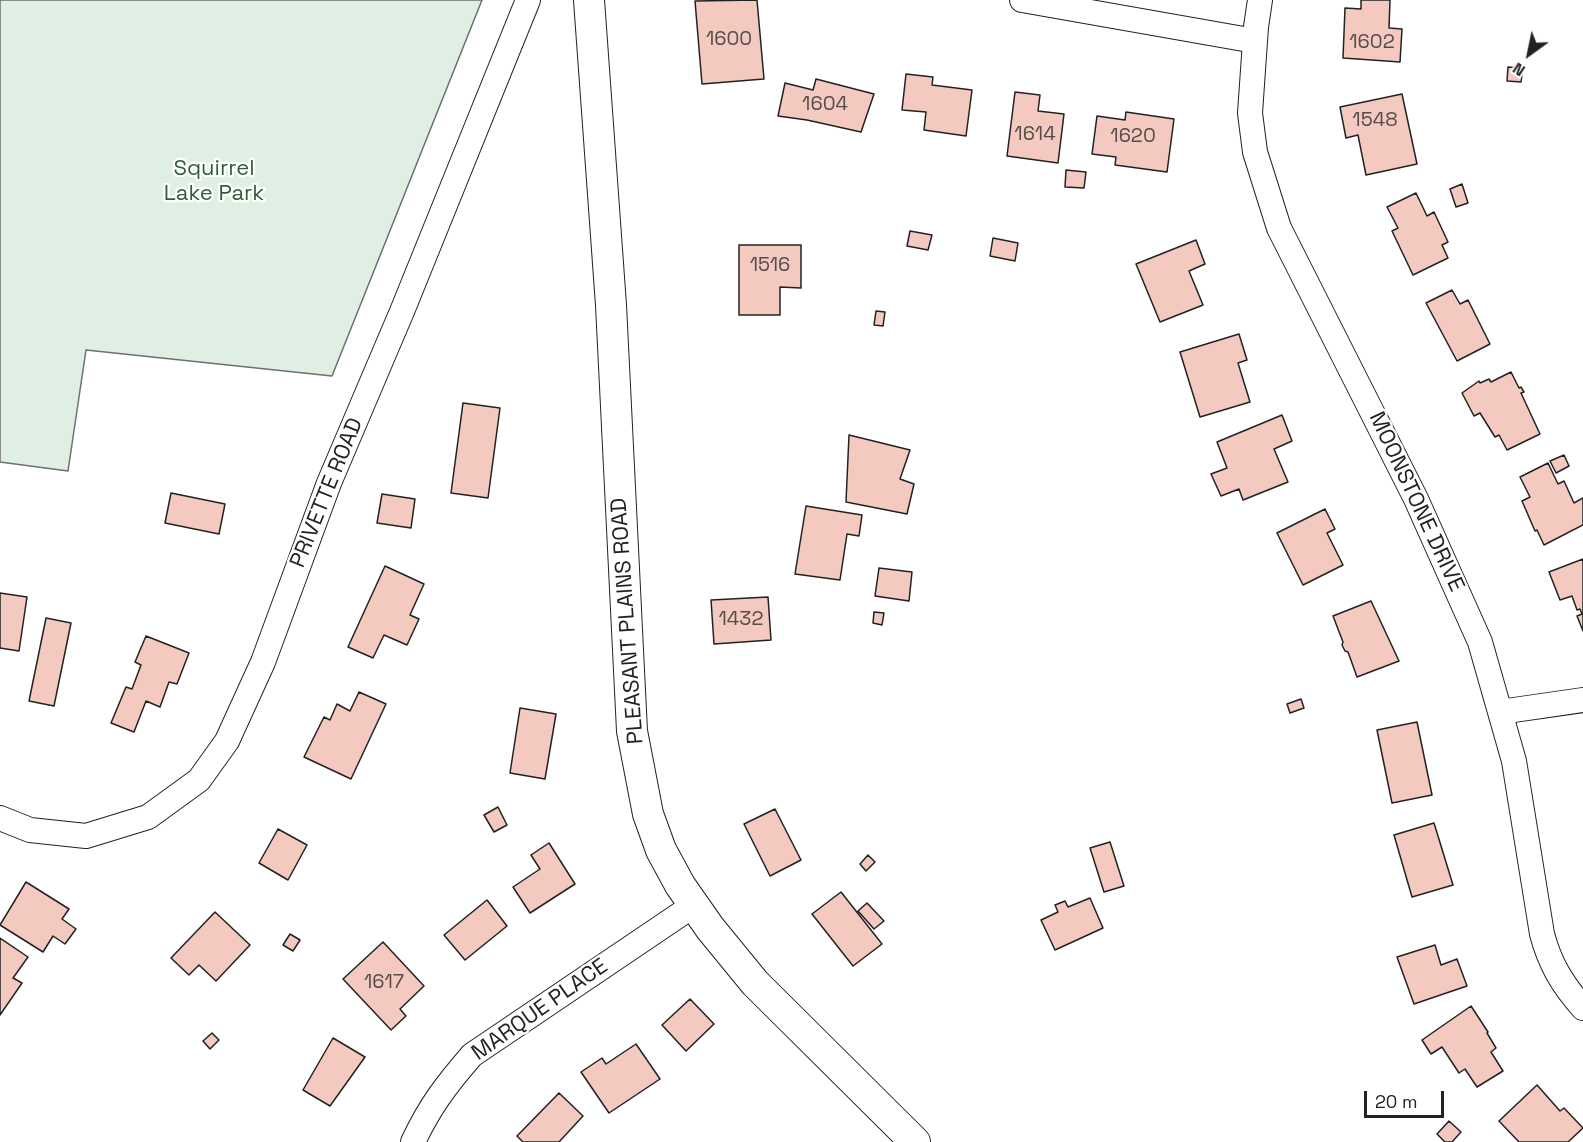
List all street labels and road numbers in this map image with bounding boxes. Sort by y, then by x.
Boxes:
street label: MOONSTONE DRIVE [1363,408,1469,596]
street label: PRIVETTE ROAD [285,414,369,572]
street label: PLEASANT PLAINS ROAD [606,497,650,745]
street label: MARQUE PLACE [467,953,613,1067]

